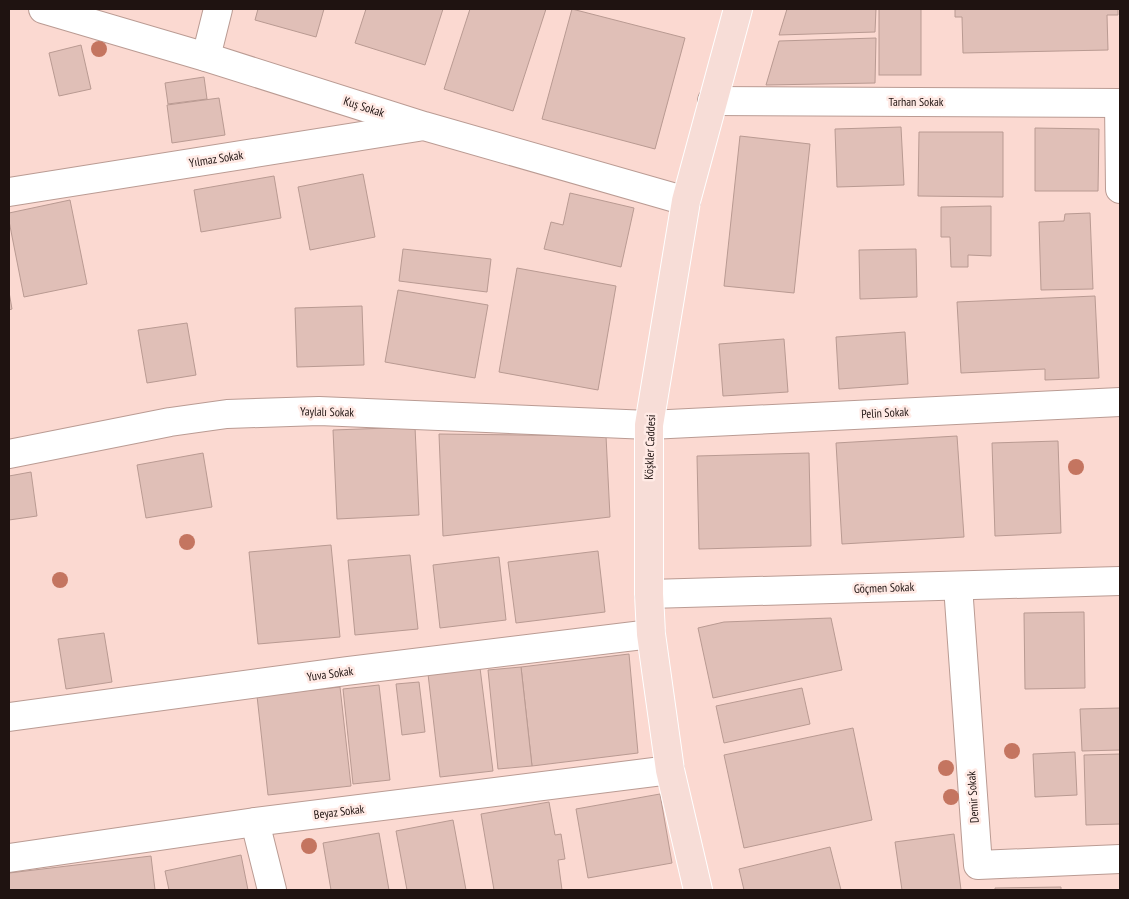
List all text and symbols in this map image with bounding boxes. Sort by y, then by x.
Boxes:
street label: Kuş Sokak [342,93,387,120]
street label: Tarhan Sokak [889,94,944,109]
street label: Yılmaz Sokak [188,147,244,170]
street label: Yaylalı Sokak [300,404,354,419]
street label: Pelin Sokak [861,404,910,421]
street label: Köşkler Caddesi [641,414,658,480]
street label: Göçmen Sokak [854,579,915,596]
street label: Yuva Sokak [306,663,354,684]
street label: Demir Sokak [963,770,982,823]
street label: Beyaz Sokak [313,801,365,822]

